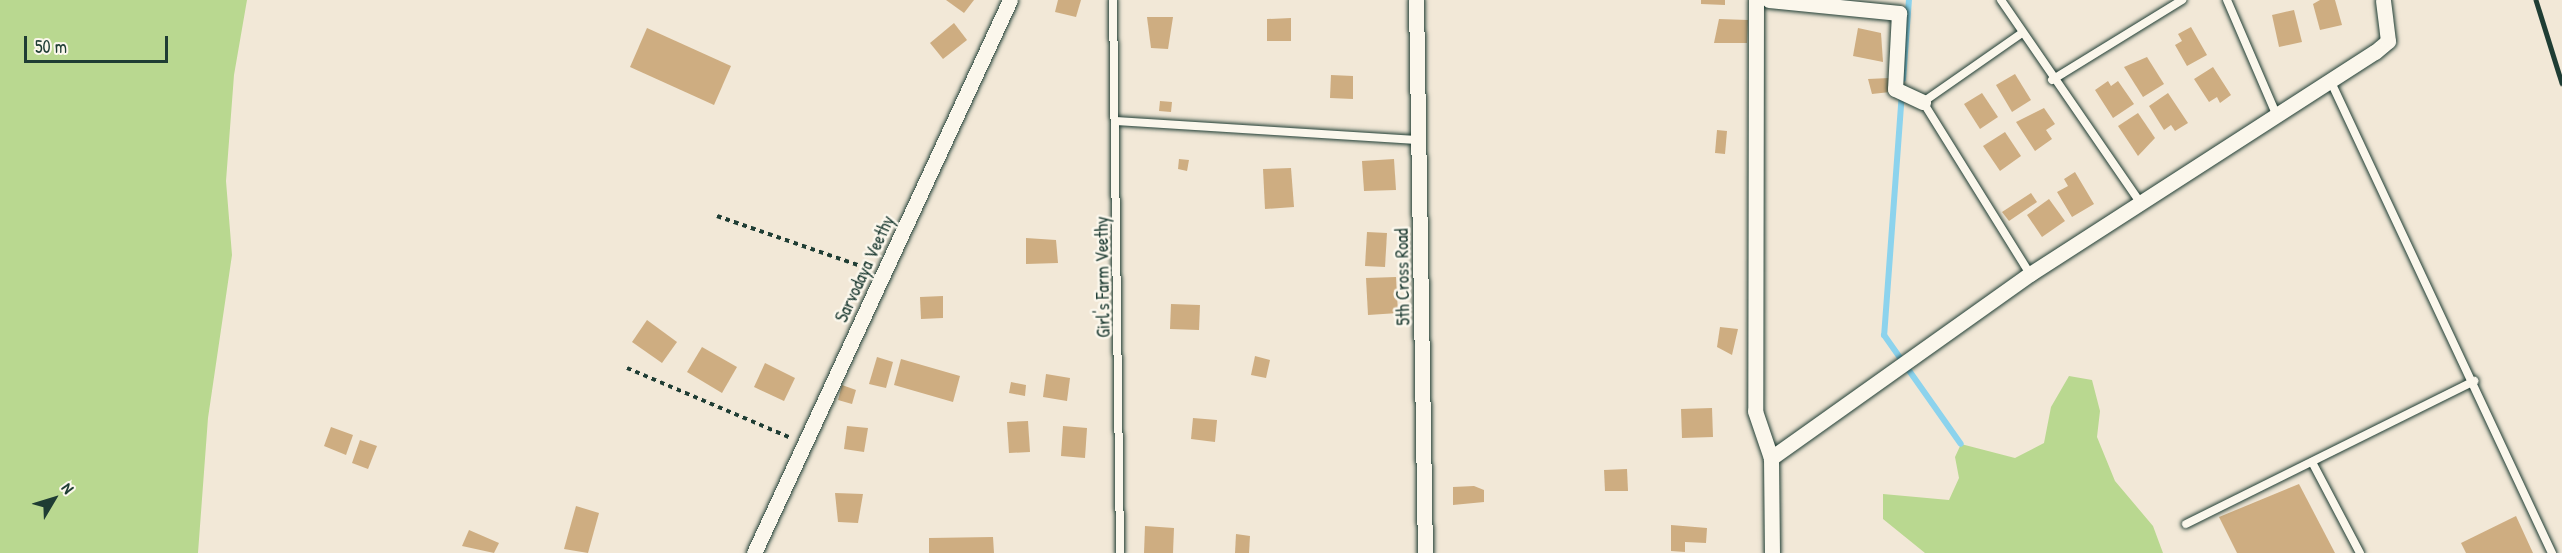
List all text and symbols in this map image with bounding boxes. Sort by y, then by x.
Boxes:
scale bar [27,24,171,62]
text: 50 m [35,34,67,59]
street label: Sarvodaya Veethy [831,212,899,326]
street label: Girl's Farm Veethy [1091,216,1115,338]
street label: 5th Cross Road [1391,228,1415,326]
north arrow [24,469,84,529]
text: N [57,478,79,498]

